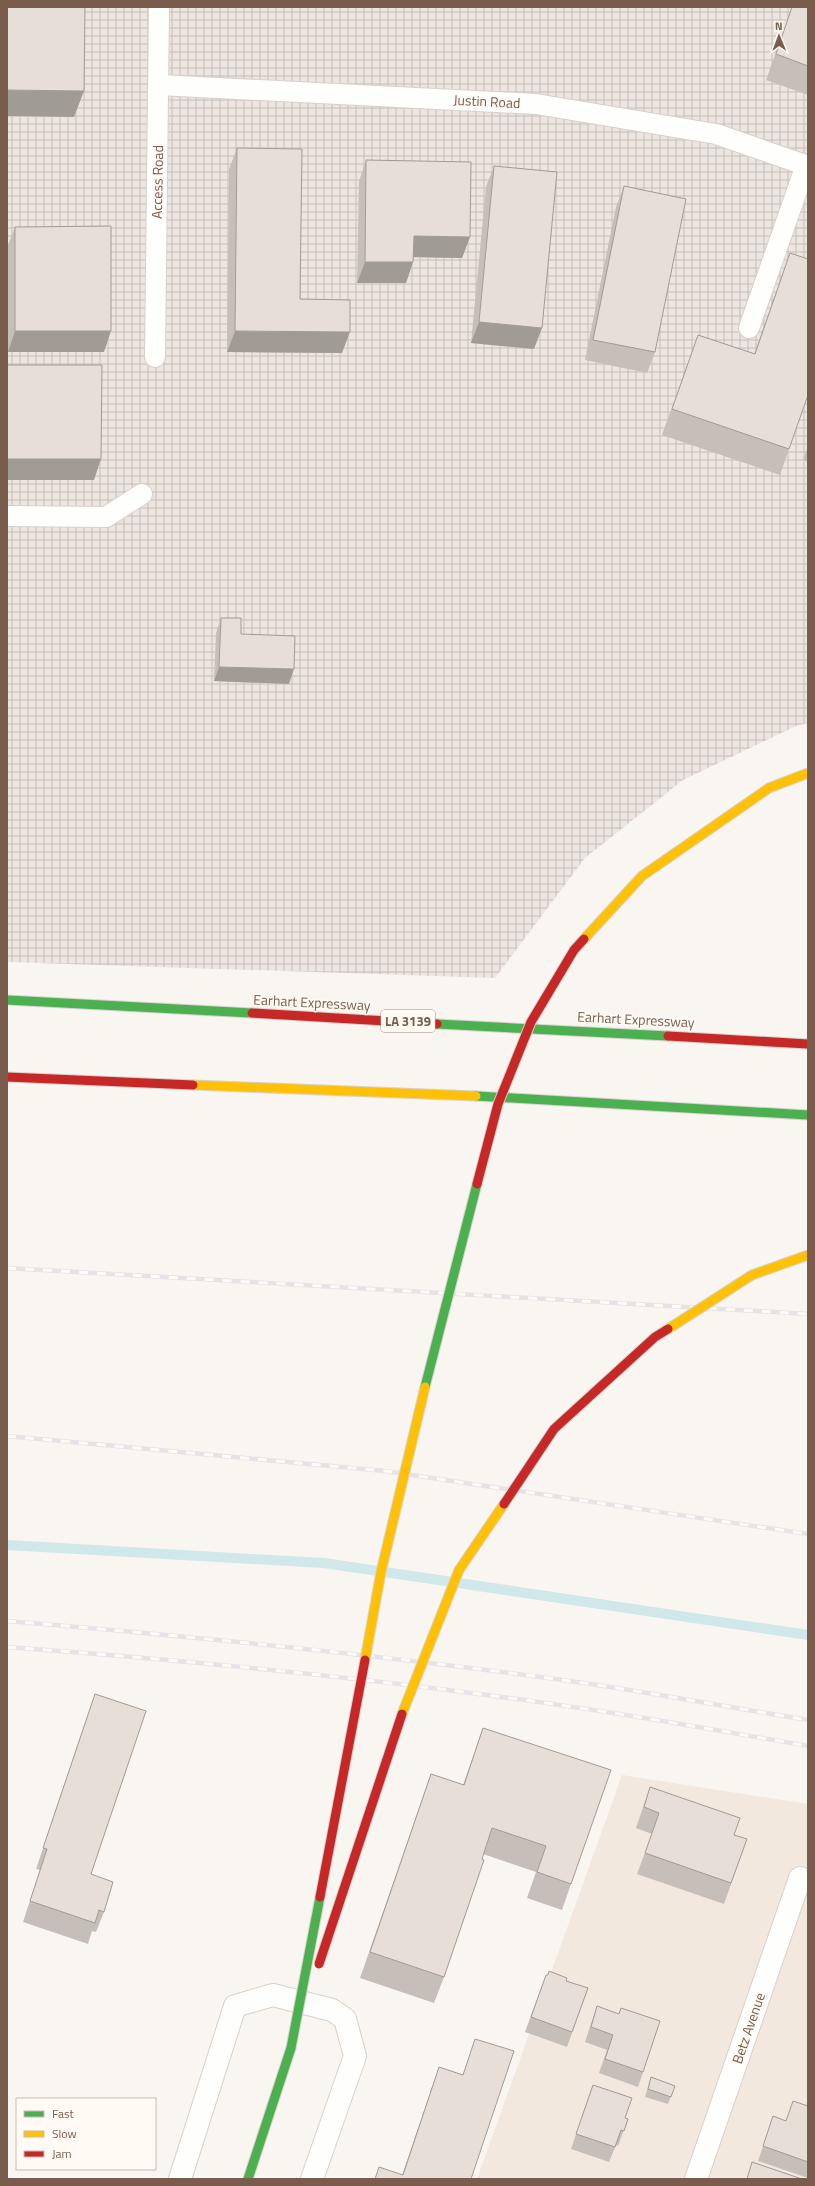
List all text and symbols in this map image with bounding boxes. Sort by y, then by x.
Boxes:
north arrow [759,16,799,56]
text: N [775,18,783,34]
street label: Justin Road [453,89,521,113]
street label: Access Road [146,145,168,219]
street label: Earhart Expressway [253,988,371,1016]
street label: Earhart Expressway [577,1005,695,1033]
road number: LA 3139 [381,1010,435,1032]
street label: Betz Avenue [726,1990,770,2066]
legend [16,2098,156,2170]
text: Fast [52,2104,75,2123]
text: Slow [52,2124,77,2143]
text: Jam [52,2144,72,2163]

